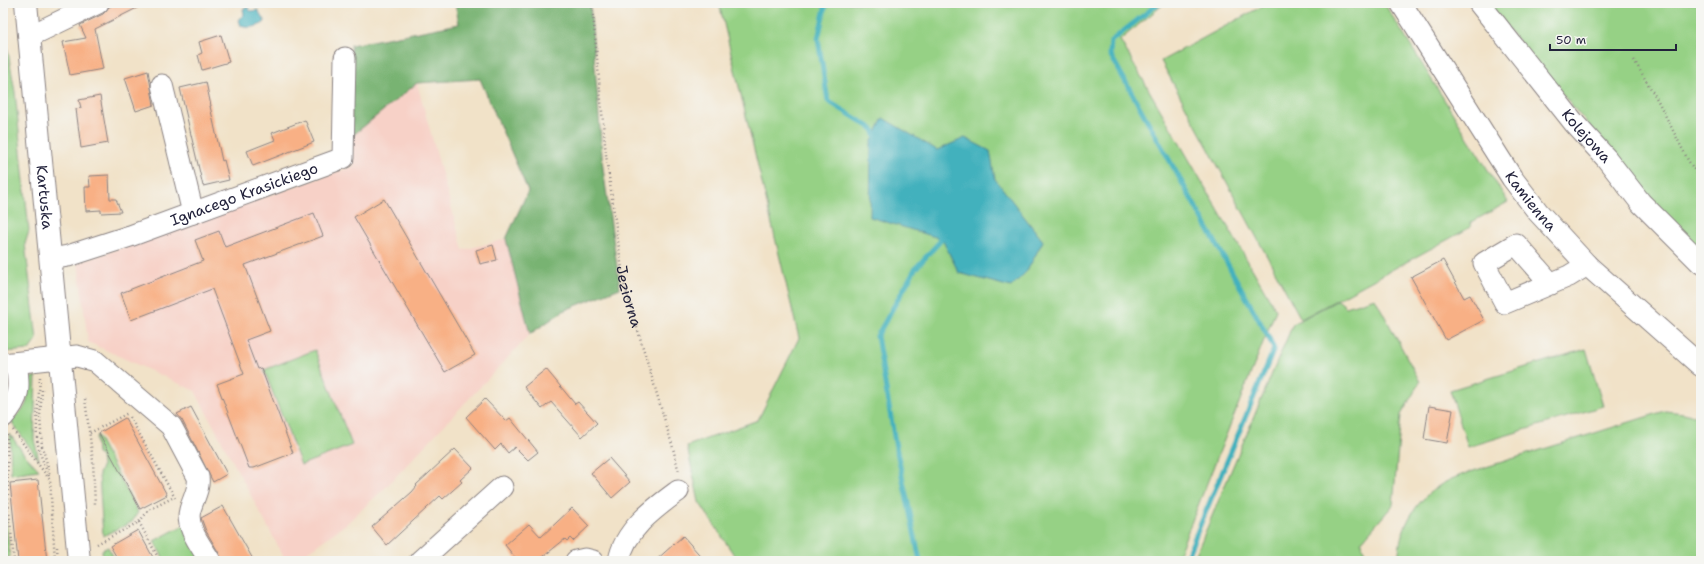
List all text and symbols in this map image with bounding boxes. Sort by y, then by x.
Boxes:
scale bar [1550,26,1676,52]
text: 50 m [1556,32,1586,48]
street label: Kolejowa [1557,105,1616,168]
street label: Ignacego Krasickiego [168,158,321,230]
street label: Kartuska [31,164,58,231]
street label: Kamienna [1500,168,1561,236]
street label: Jeziorna [612,264,647,331]

